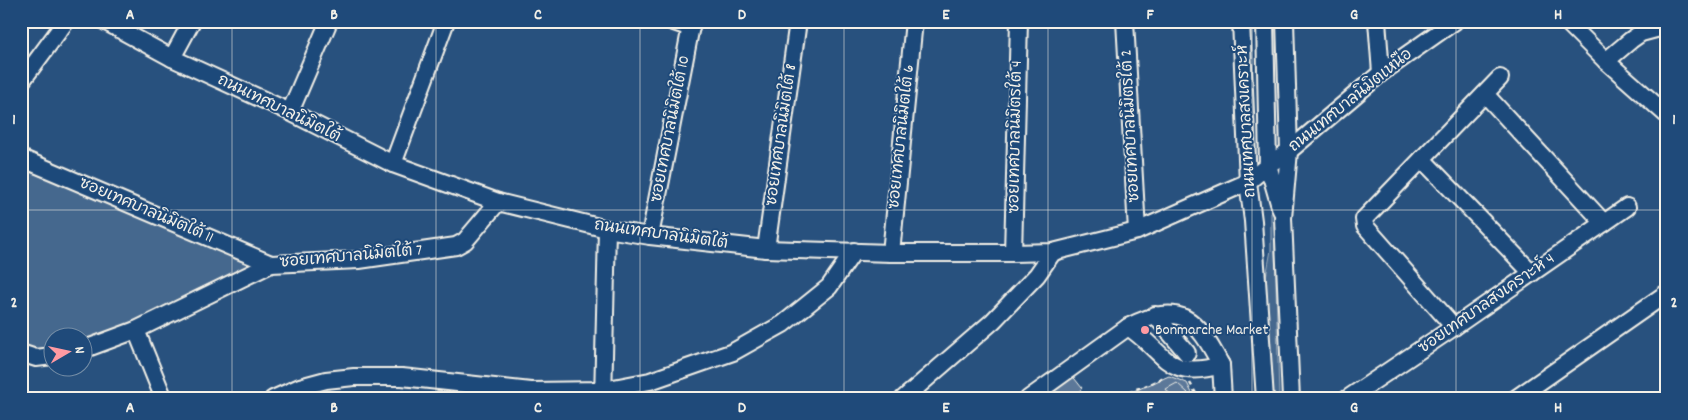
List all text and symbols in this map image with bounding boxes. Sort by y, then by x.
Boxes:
text: A [126,4,135,27]
text: B [330,4,338,27]
text: C [534,4,542,27]
text: D [738,4,747,27]
text: E [942,4,950,27]
text: F [1146,4,1154,27]
text: G [1350,4,1358,27]
text: H [1554,4,1562,27]
street label: ถนนเทศบาลนิมิตเหนือ [1283,42,1418,158]
street label: ถนนเทศบาลสงเคราะห์ [1230,44,1262,198]
street label: ซอยเทศบาลนิมิตรใต้ 2 [1114,49,1146,203]
street label: ซอยเทศบาลนิมิตใต้ 10 [643,53,697,205]
street label: ซอยเทศบาลนิมิตรใต้ 4 [1001,60,1029,214]
street label: ซอยเทศบาลนิมิตใต้ 8 [759,62,803,208]
street label: ซอยเทศบาลนิมิตใต้ 6 [881,63,921,210]
street label: ถนนเทศบาลนิมิตใต้ [213,67,346,149]
text: 1 [12,109,16,132]
text: 1 [1672,109,1676,132]
street label: ซอยเทศบาลนิมิตใต้ 11 [75,170,218,250]
street label: ถนนเทศบาลนิมิตใต้ [593,212,730,256]
street label: ซอยเทศบาลนิมิตใต้ 7 [278,237,423,275]
street label: ซอยเทศบาลสงเคราะห์ 4 [1413,247,1560,360]
text: 2 [11,292,18,315]
text: 2 [1671,292,1678,315]
place label: Bonmarche Market [1155,319,1268,342]
marker: Bonmarche Market [1139,324,1151,336]
north arrow [42,328,92,378]
text: N [68,345,89,355]
text: A [126,397,135,420]
text: B [330,397,338,420]
text: C [534,397,542,420]
text: D [738,397,747,420]
text: E [942,397,950,420]
text: F [1146,397,1154,420]
text: G [1350,397,1358,420]
text: H [1554,397,1562,420]

